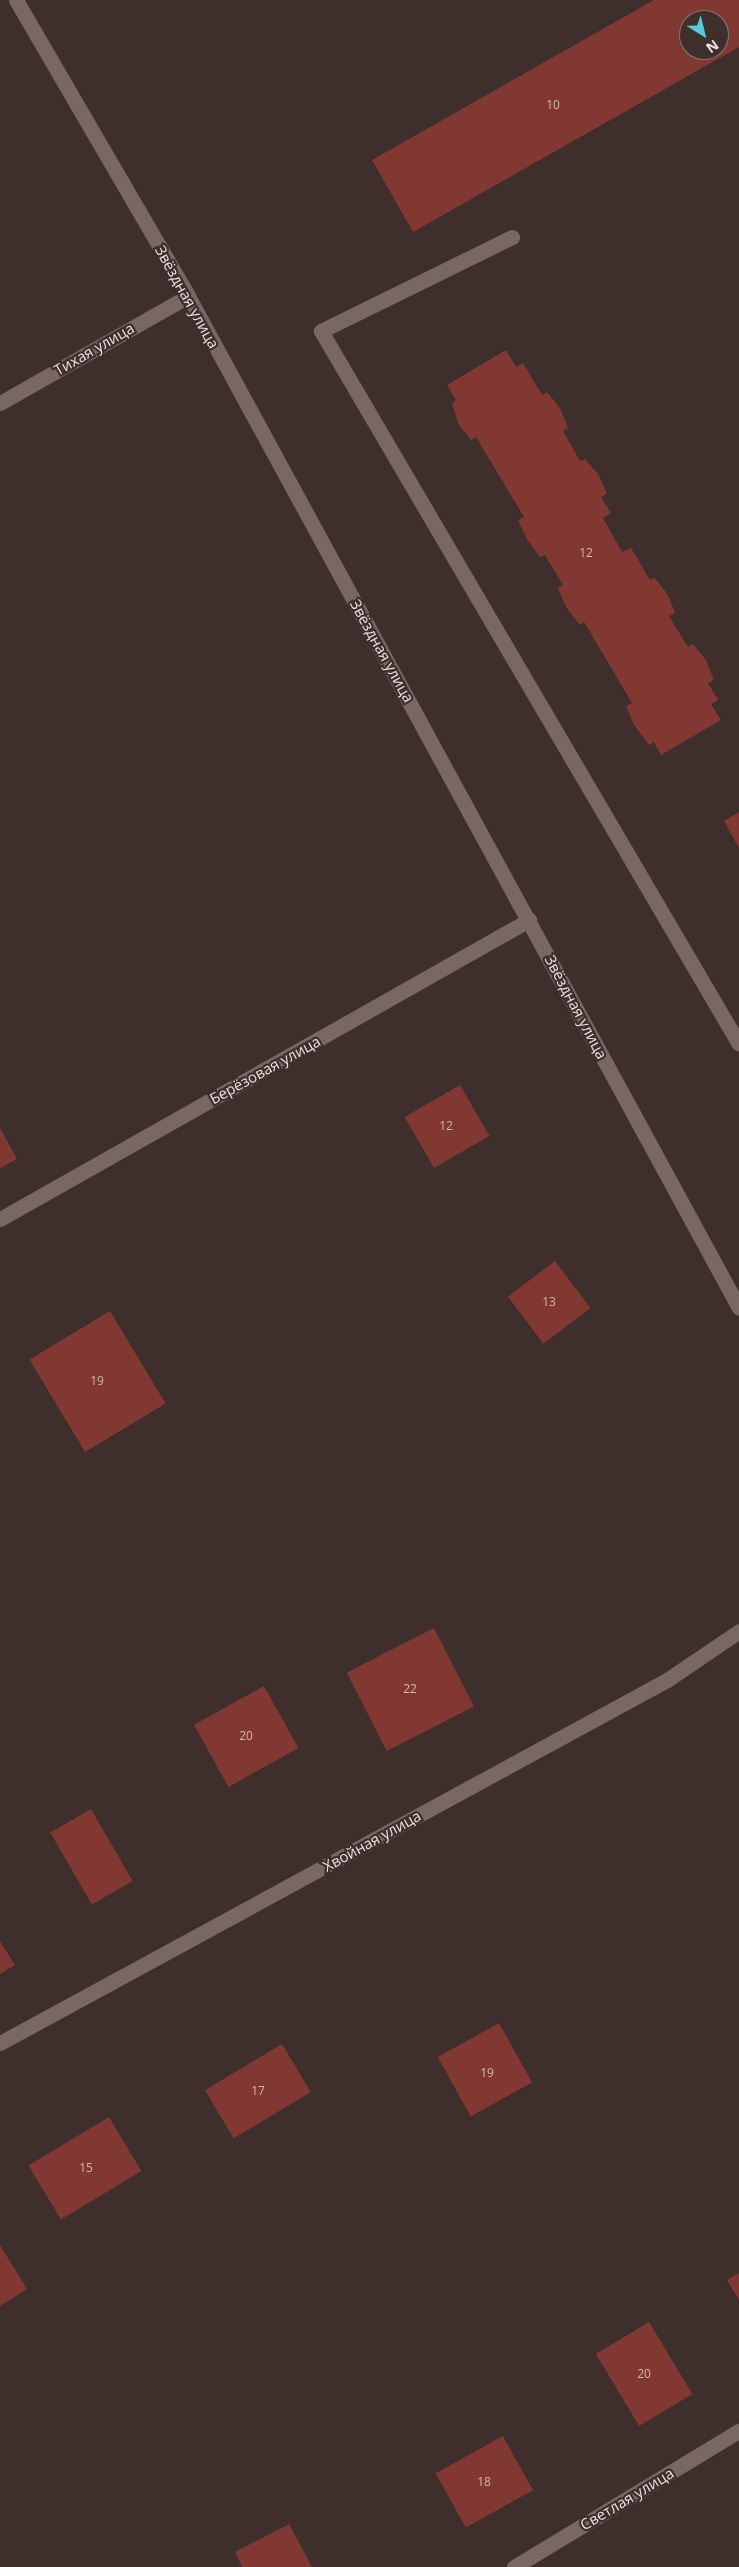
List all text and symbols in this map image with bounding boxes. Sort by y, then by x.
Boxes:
north arrow [679,10,729,60]
text: N [702,36,723,58]
house number: 10 [546,98,560,112]
street label: Звёздная улица [151,242,223,352]
street label: Тихая улица [51,319,137,379]
house number: 12 [579,546,593,560]
street label: Звёздная улица [346,596,418,706]
street label: Звёздная улица [541,952,611,1062]
street label: Берёзовая улица [206,1032,324,1108]
house number: 12 [439,1119,453,1133]
house number: 13 [542,1295,556,1309]
house number: 19 [90,1374,104,1388]
house number: 22 [403,1682,417,1696]
house number: 20 [239,1729,253,1743]
street label: Хвойная улица [320,1807,424,1875]
house number: 19 [480,2066,494,2080]
house number: 17 [251,2084,265,2098]
house number: 15 [79,2161,93,2175]
house number: 20 [637,2367,651,2381]
street label: Светлая улица [577,2464,677,2534]
house number: 18 [477,2475,491,2489]

